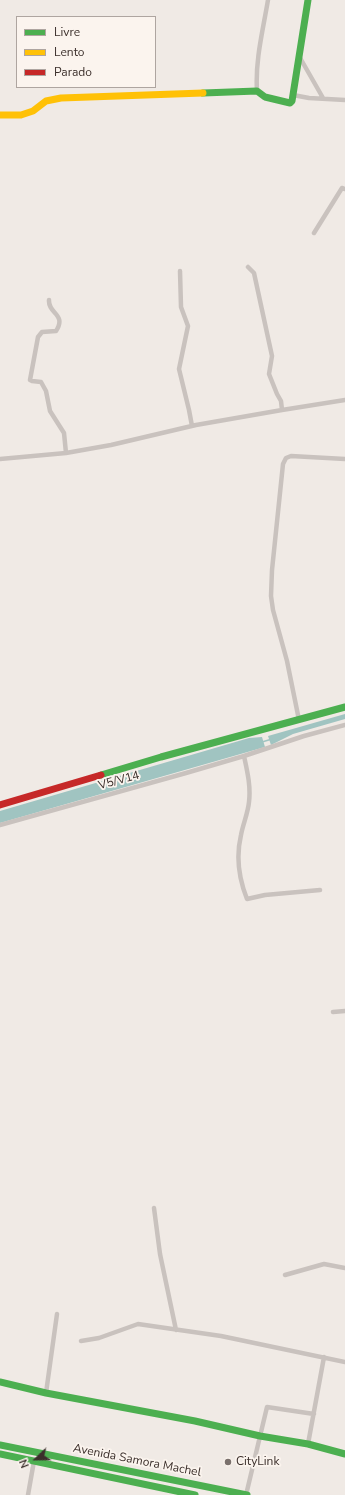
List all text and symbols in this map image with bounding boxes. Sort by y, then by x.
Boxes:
legend [16,16,156,88]
text: Livre [54,24,80,40]
text: Lento [54,44,84,60]
text: Parado [54,64,92,80]
street label: V5/V14 [97,769,141,793]
north arrow [16,1439,56,1479]
street label: Avenida Samora Machel [72,1442,202,1480]
place label: CityLink [236,1455,279,1469]
text: N [16,1457,33,1470]
marker: CityLink [223,1457,233,1467]

